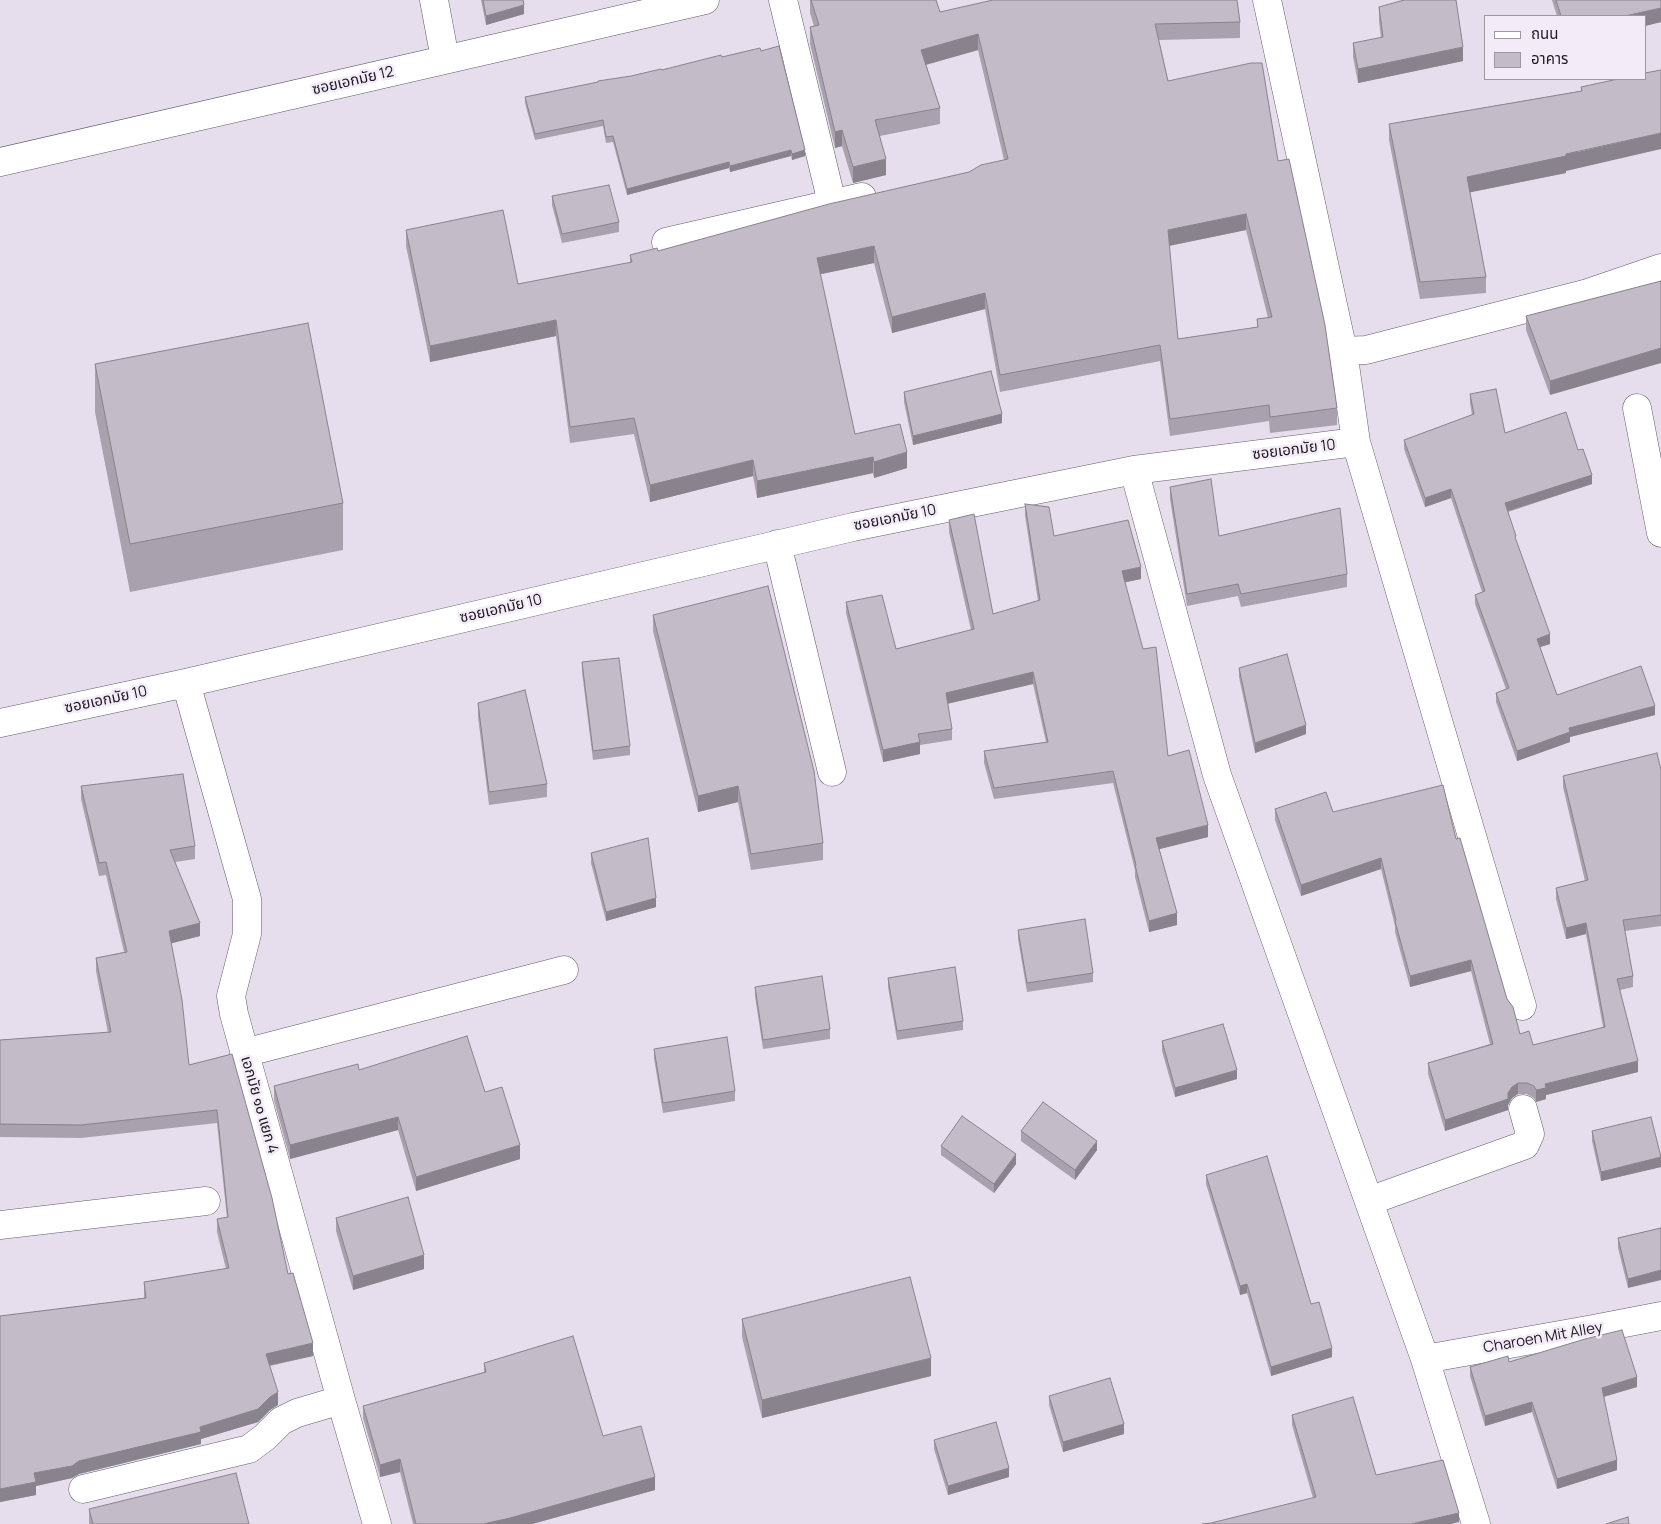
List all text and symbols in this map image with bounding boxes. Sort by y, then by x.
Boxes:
legend [1484,15,1646,80]
text: ถนน [1531,23,1558,44]
text: อาคาร [1531,48,1568,69]
street label: ซอยเอกมัย 12 [310,63,396,99]
street label: ซอยเอกมัย 10 [1251,436,1337,464]
street label: ซอยเอกมัย 10 [852,501,938,535]
street label: ซอยเอกมัย 10 [458,591,544,627]
street label: ซอยเอกมัย 10 [63,682,149,718]
street label: เอกมัย ๑๐ แยก 4 [236,1054,282,1156]
street label: Charoen Mit Alley [1482,1319,1604,1357]

